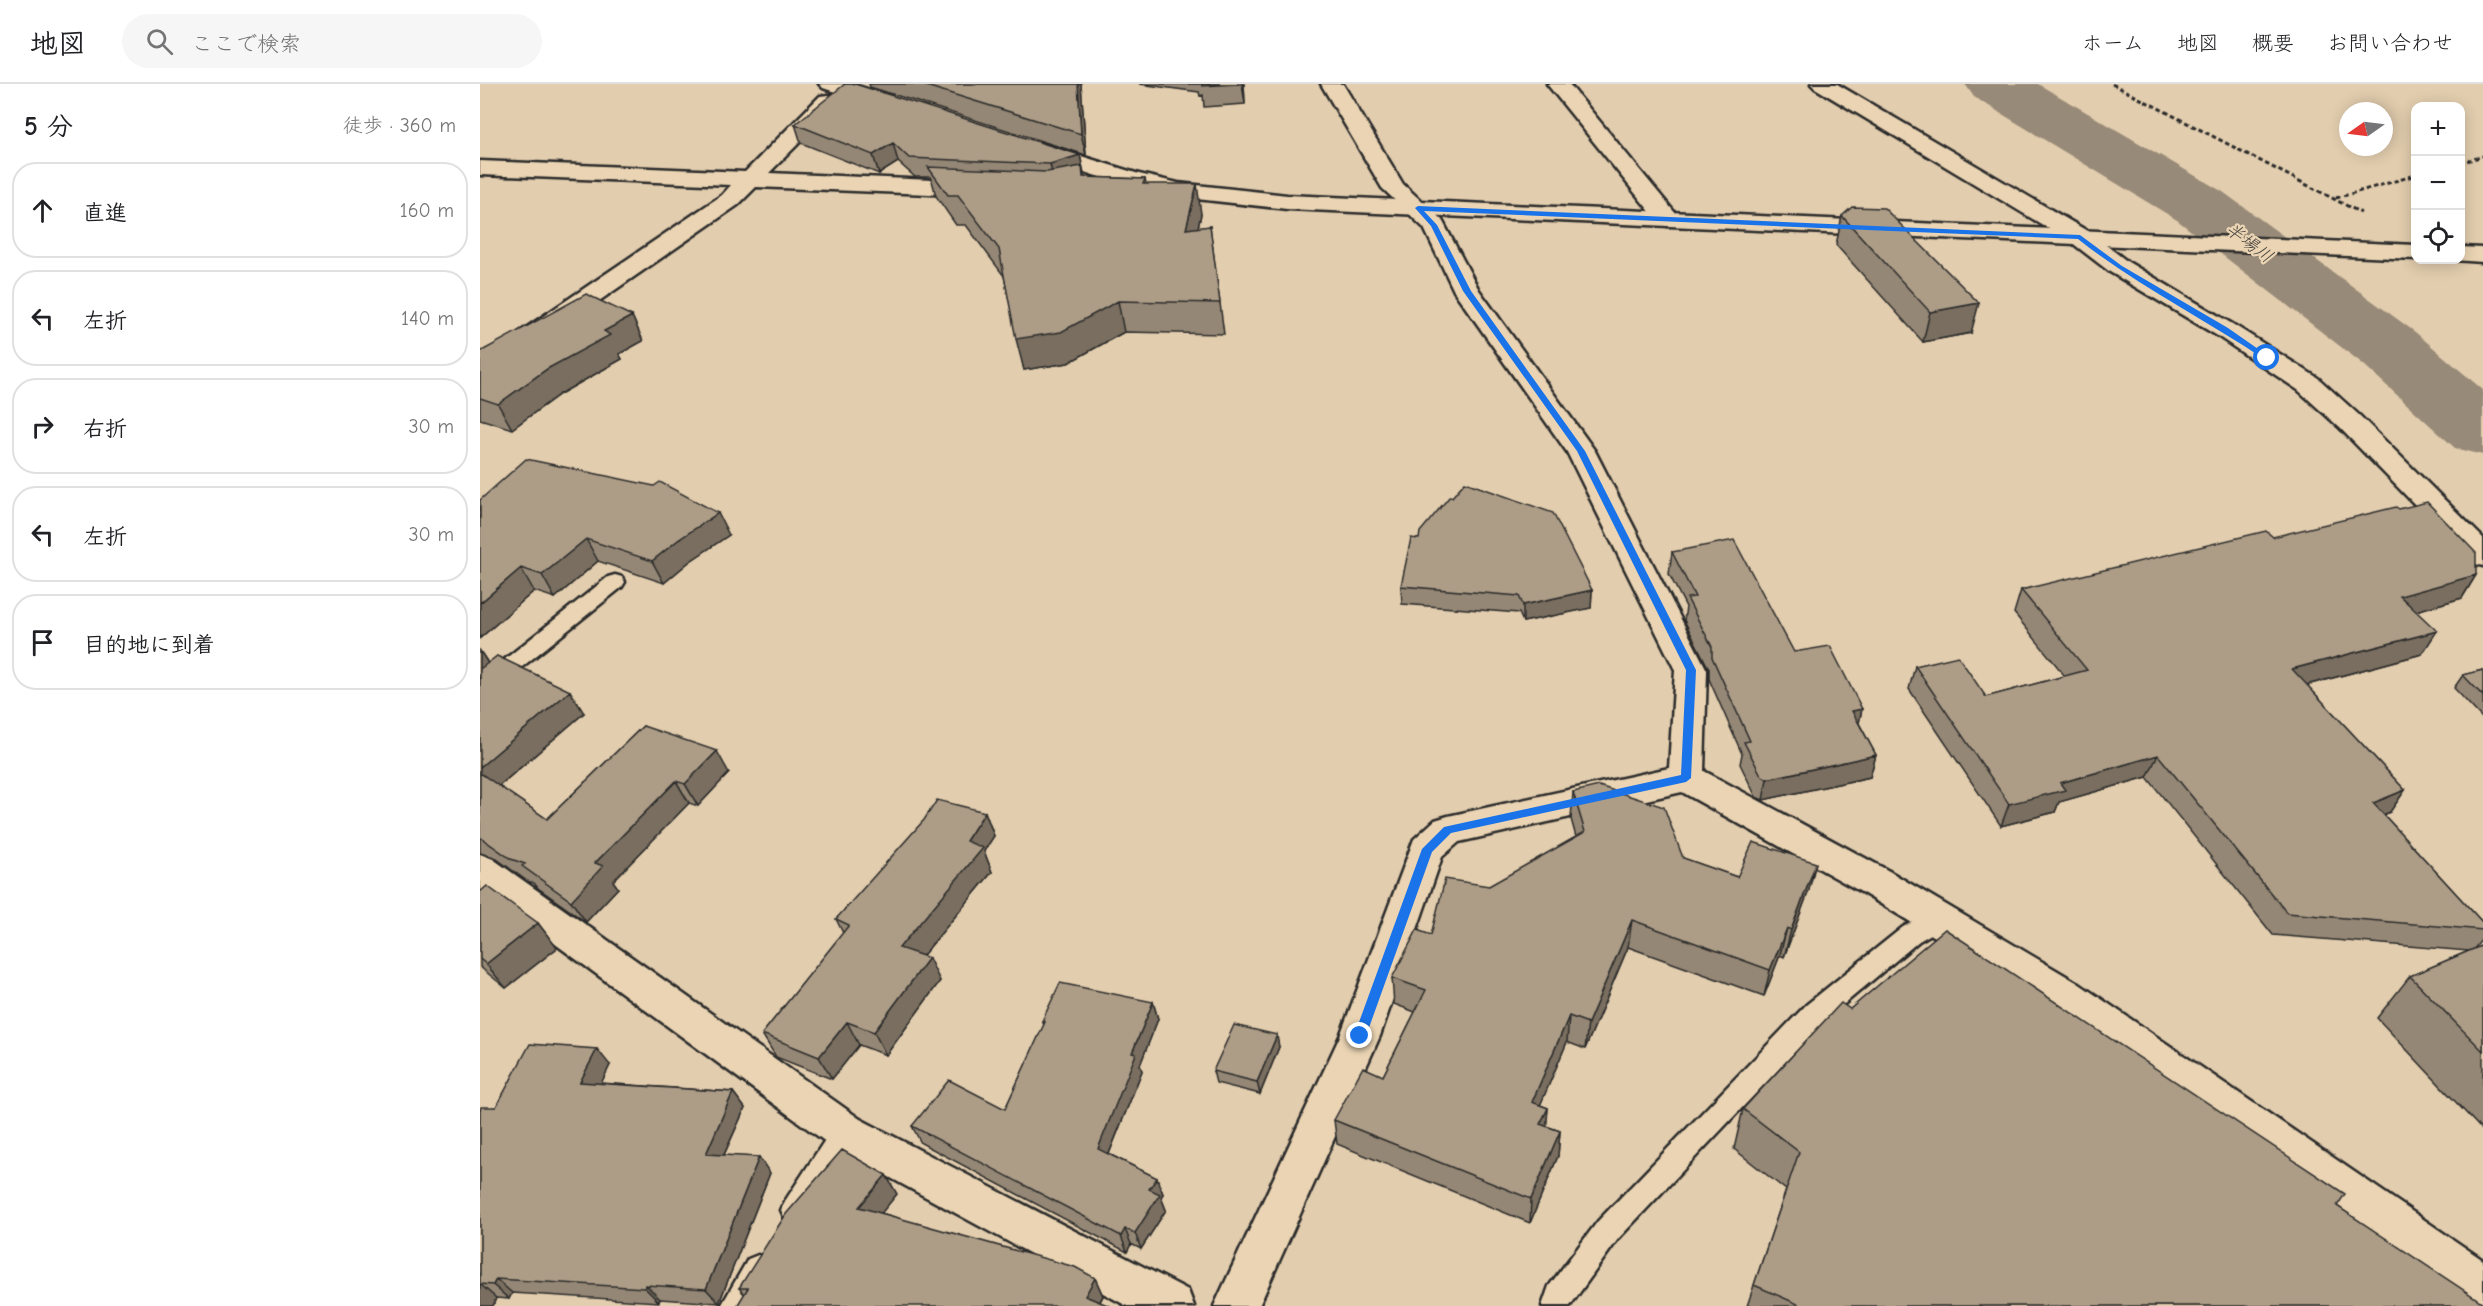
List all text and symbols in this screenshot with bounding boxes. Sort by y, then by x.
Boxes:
search box [122,14,542,68]
icon: search [143,25,176,58]
text: 地図 [30,28,86,60]
text: ここで検索 [191,31,301,57]
text: ホーム [2082,31,2144,55]
text: 地図 [2177,31,2219,55]
text: 概要 [2252,31,2294,55]
text: お問い合わせ [2327,31,2453,55]
north arrow [2339,102,2393,156]
map controls [2411,102,2465,264]
button: + [2411,102,2465,156]
text: 5 分 [24,112,73,142]
text: 徒歩 · 360 m [343,114,456,137]
button: − [2411,156,2465,210]
icon: ahead [26,194,59,227]
text: 160 m [400,199,454,222]
text: 直進 [83,200,127,226]
button: locate [2411,210,2465,264]
water label: 半場川 [2221,218,2277,268]
icon: left [26,302,59,335]
text: 140 m [401,307,454,330]
text: 左折 [83,308,127,334]
route start [2253,344,2279,370]
icon: right [26,410,59,443]
text: 30 m [408,415,454,438]
text: 右折 [83,416,127,442]
icon: left [26,518,59,551]
text: 30 m [408,523,454,546]
text: 左折 [83,524,127,550]
icon: arrive [26,626,59,659]
text: 目的地に到着 [83,632,215,658]
route end [1346,1022,1372,1048]

